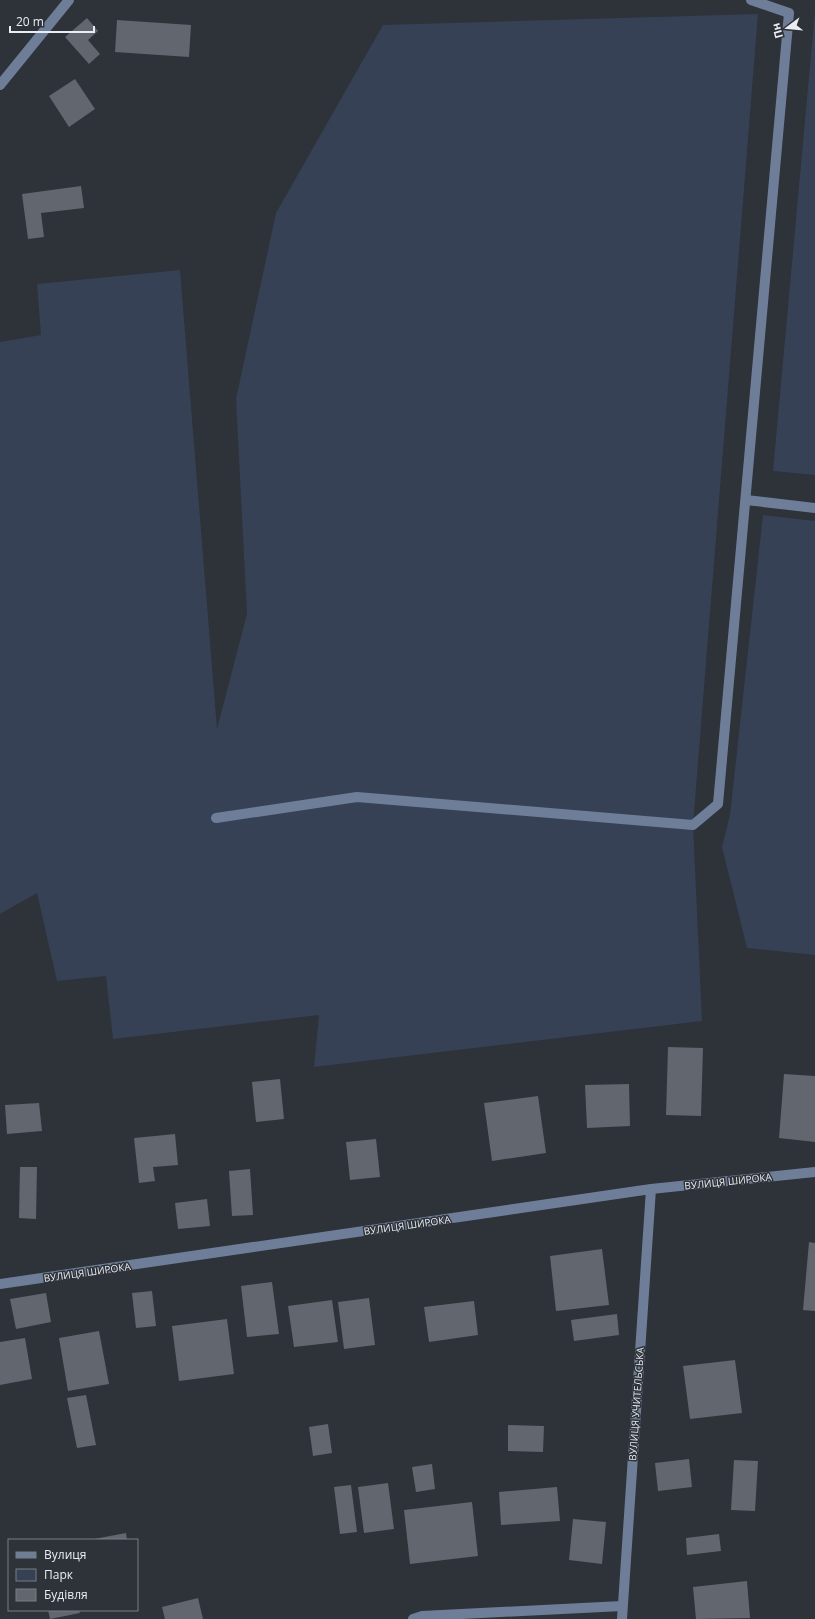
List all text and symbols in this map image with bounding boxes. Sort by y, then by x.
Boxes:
scale bar [10,8,94,34]
north arrow [767,8,807,48]
text: 20 m [16,13,44,30]
text: Пн [768,21,786,40]
street label: ВУЛИЦЯ ШИРОКА [684,1169,773,1193]
street label: ВУЛИЦЯ ШИРОКА [363,1212,452,1238]
street label: ВУЛИЦЯ ШИРОКА [43,1259,132,1285]
street label: ВУЛИЦЯ УЧИТЕЛЬСЬКА [625,1346,647,1461]
legend [8,1539,138,1611]
text: Вулиця [44,1546,86,1563]
text: Парк [44,1566,74,1583]
text: Будівля [44,1586,88,1603]

